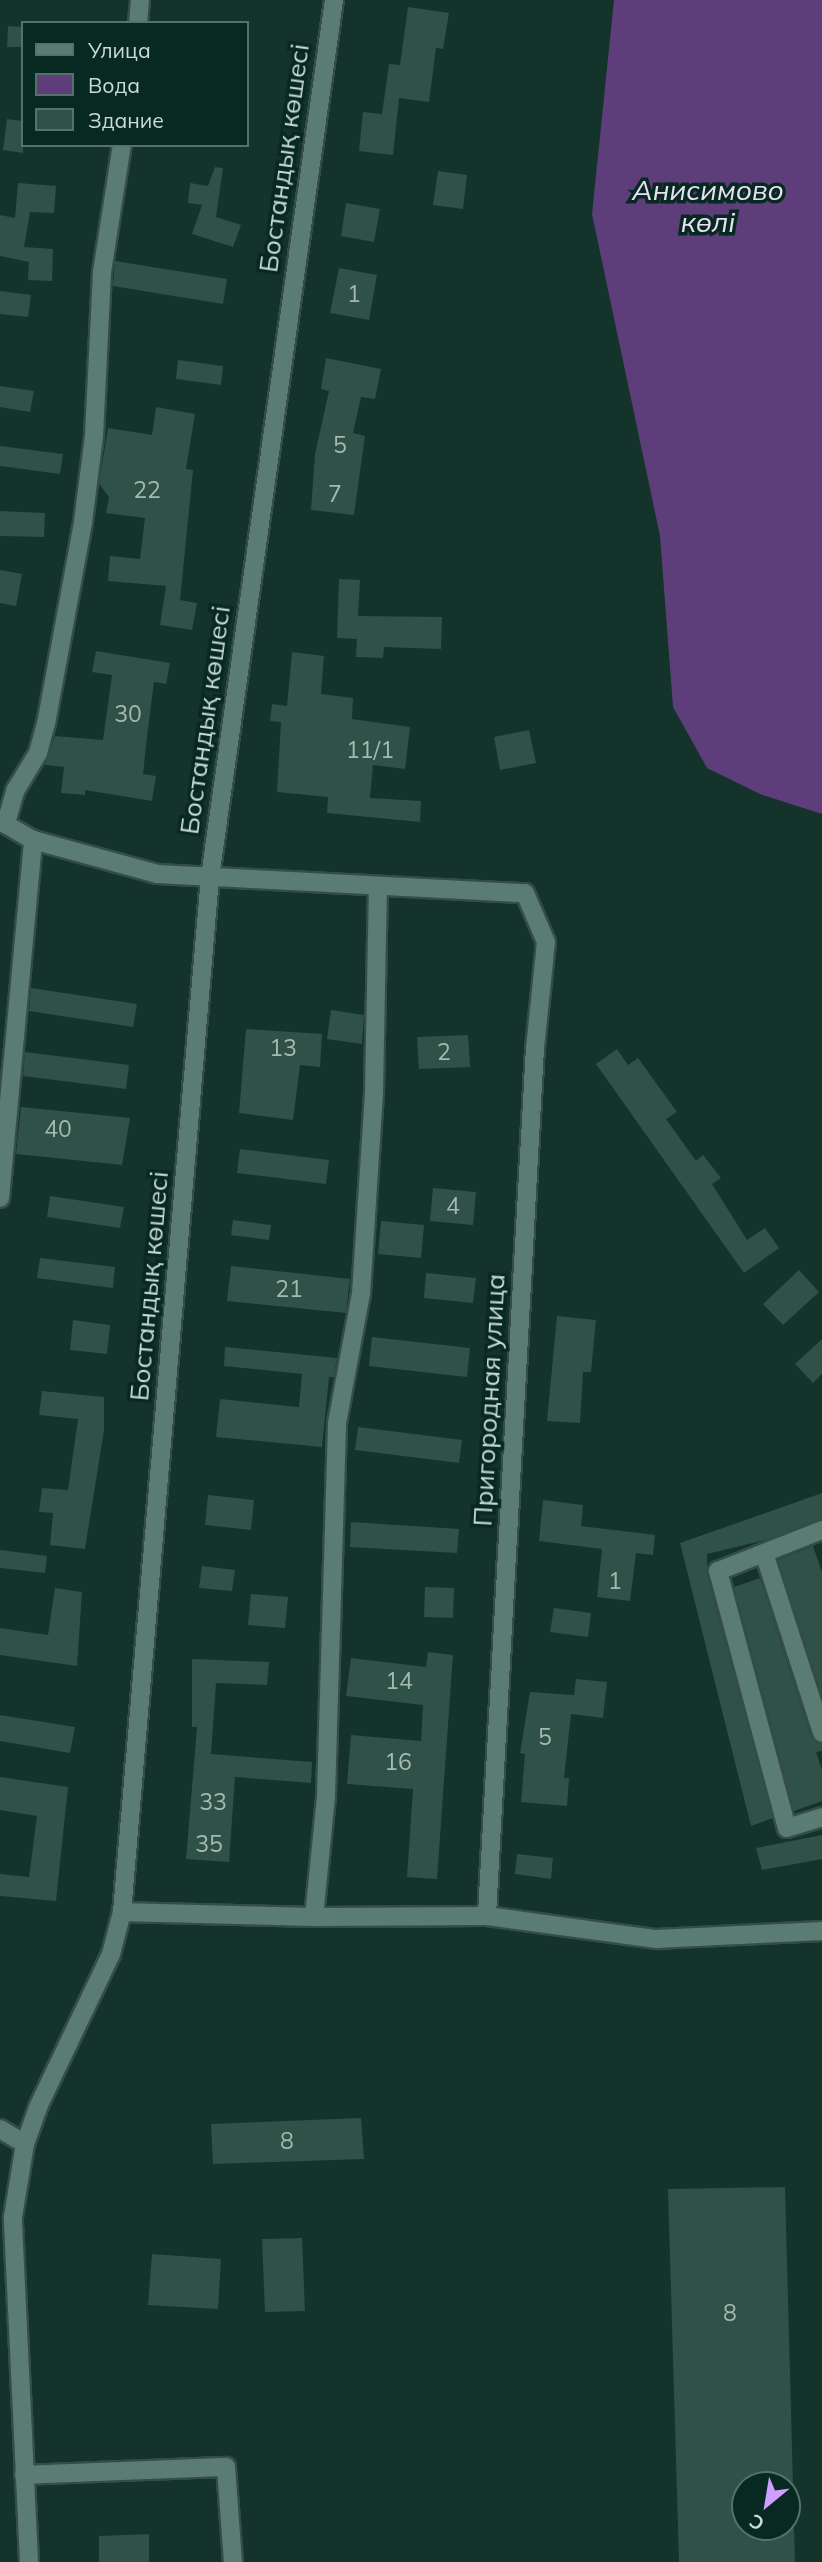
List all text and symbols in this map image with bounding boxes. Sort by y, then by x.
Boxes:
legend [21,21,248,147]
text: Улица [88,37,151,63]
street label: Бостандық көшесі [253,42,315,274]
text: Вода [88,72,140,98]
text: Здание [88,107,164,133]
water label: Анисимово көлі [632,173,784,239]
house number: 1 [347,280,361,308]
house number: 5 [333,431,347,459]
house number: 22 [133,476,161,504]
house number: 7 [328,480,342,508]
street label: Бостандық көшесі [174,604,236,836]
house number: 30 [114,700,142,728]
house number: 11/1 [346,736,394,764]
house number: 13 [269,1034,297,1062]
house number: 2 [437,1038,451,1066]
house number: 40 [44,1115,72,1143]
street label: Бостандық көшесі [123,1170,175,1402]
house number: 4 [446,1192,460,1220]
street label: Пригородная улица [467,1273,511,1527]
house number: 21 [275,1275,303,1303]
house number: 1 [608,1567,622,1595]
house number: 14 [385,1667,413,1695]
house number: 5 [538,1723,552,1751]
house number: 16 [384,1748,412,1776]
house number: 33 [199,1788,227,1816]
house number: 35 [195,1830,223,1858]
house number: 8 [280,2127,294,2155]
house number: 8 [723,2299,737,2327]
north arrow [731,2471,801,2541]
text: С [745,2509,768,2536]

